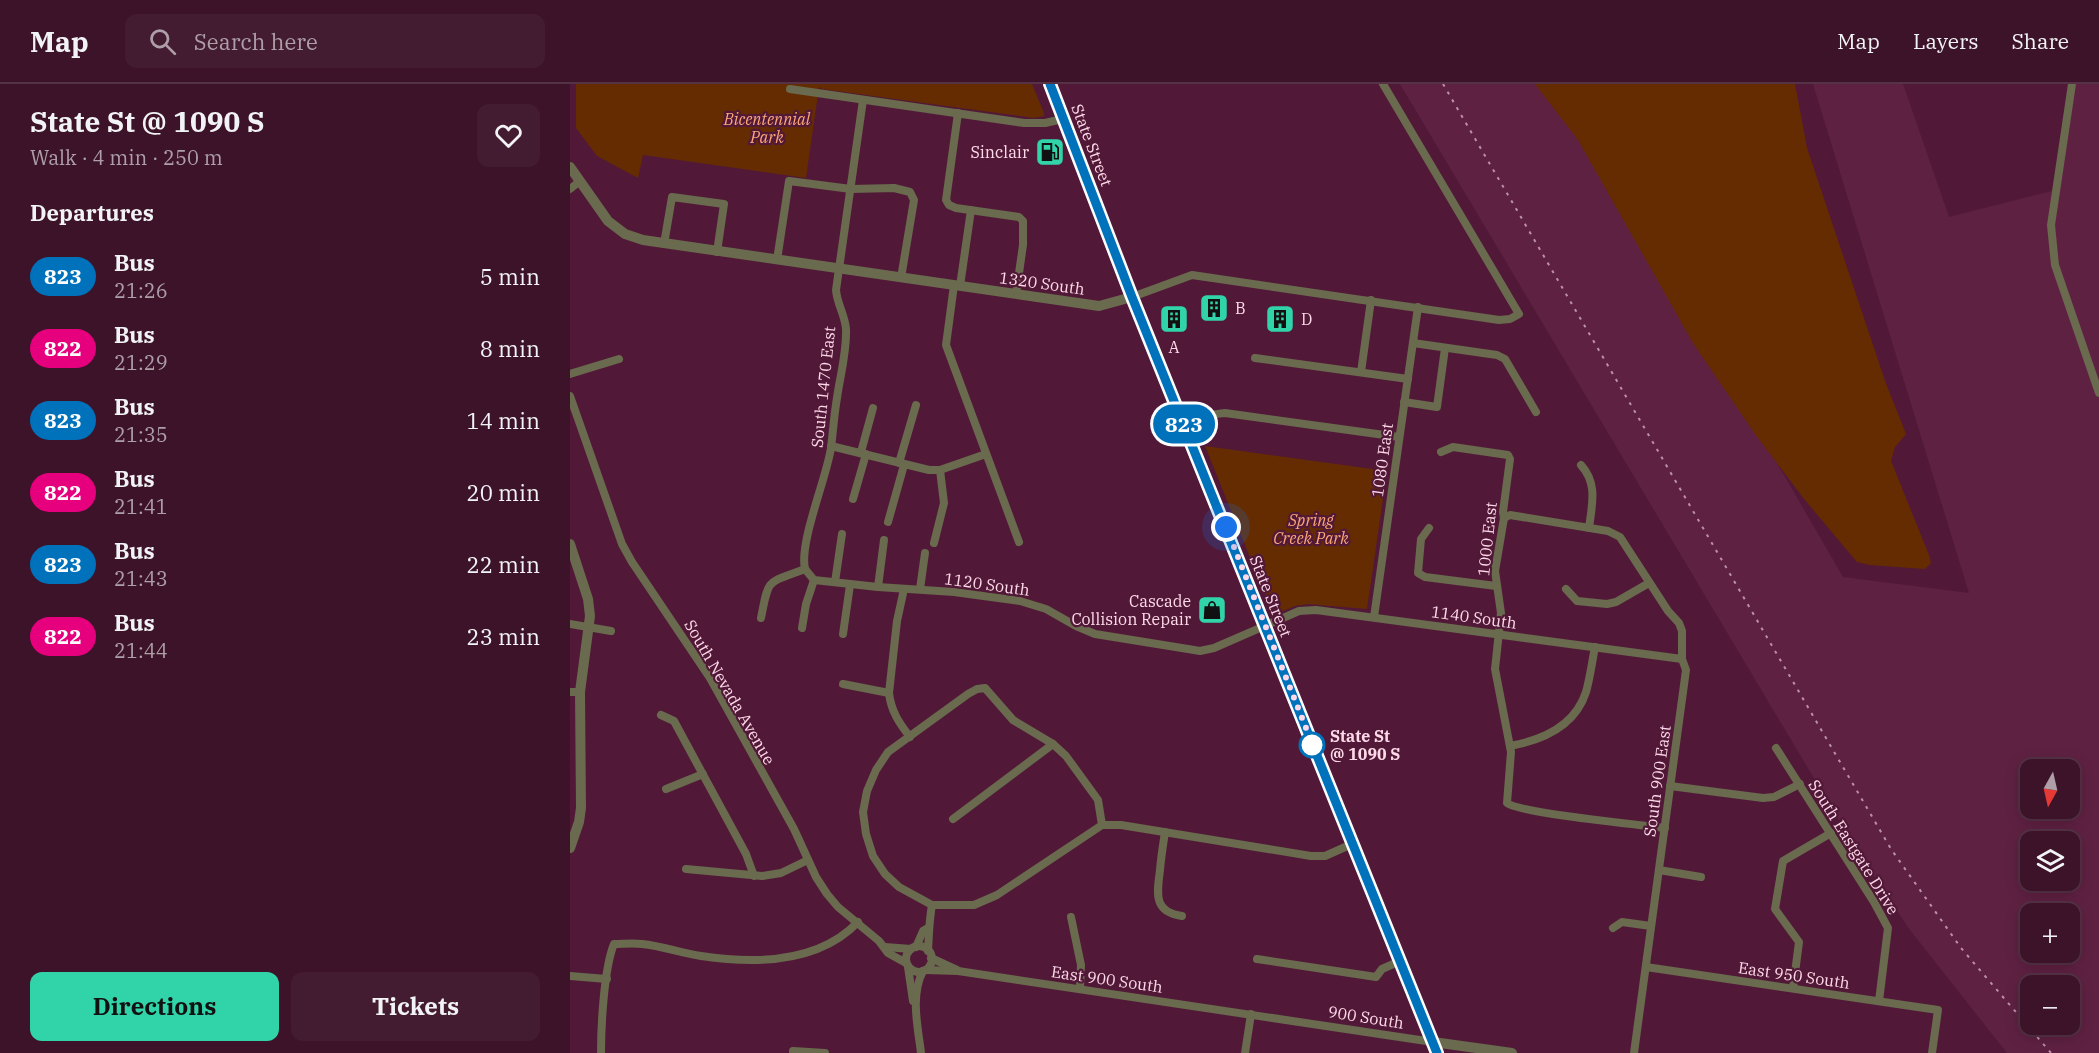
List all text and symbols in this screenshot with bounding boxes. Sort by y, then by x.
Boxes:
search box [125,14,545,68]
text: Map [30,23,89,60]
icon: search [146,25,179,58]
text: Search here [194,27,318,56]
text: Map [1837,27,1880,55]
text: Layers [1913,27,1979,55]
text: Share [2012,27,2069,55]
street label: State Street [1067,101,1117,189]
text: State St @ 1090 S [30,103,265,140]
button: heart [477,104,540,167]
park label: Bicentennial Park [723,109,811,147]
fuel station icon: Sinclair [1034,136,1066,168]
place label: Sinclair [970,142,1029,162]
text: Walk · 4 min · 250 m [30,144,223,171]
text: Departures [30,198,154,227]
text: Bus [114,248,155,277]
text: 823 [44,262,82,290]
text: 5 min [480,262,540,291]
street label: 1320 South [998,267,1086,299]
text: 21:26 [114,277,168,304]
building icon: B [1198,292,1230,324]
place label: B [1235,298,1246,318]
building icon: A [1158,303,1190,335]
building icon: D [1264,303,1296,335]
place label: D [1301,309,1312,329]
text: Bus [114,320,155,349]
street label: South 1470 East [807,325,839,449]
text: 822 [44,334,82,362]
text: 8 min [480,334,540,363]
place label: A [1169,337,1180,357]
text: 21:29 [114,349,168,376]
text: Bus [114,392,155,421]
line badge: 823 [1150,404,1218,444]
text: 823 [44,406,82,434]
text: 14 min [467,406,540,435]
text: 823 [1165,410,1203,438]
text: 21:35 [114,421,168,448]
street label: 1080 East [1367,421,1397,498]
text: Bus [114,464,155,493]
text: 822 [44,478,82,506]
text: 20 min [467,478,540,507]
text: 21:41 [114,493,168,520]
street label: 1000 East [1473,501,1501,577]
park label: Spring Creek Park [1273,510,1349,548]
your location [1211,512,1241,542]
text: Bus [114,536,155,565]
text: 823 [44,550,82,578]
text: 22 min [467,550,540,579]
street label: State Street [1246,552,1297,640]
text: 21:43 [114,565,168,592]
street label: 1120 South [943,568,1031,600]
place label: Cascade Collision Repair [1071,591,1191,629]
shop icon: Cascade Collision Repair [1196,594,1228,626]
street label: 1140 South [1430,601,1518,633]
text: Bus [114,608,155,637]
street label: South Nevada Avenue [680,616,780,768]
text: 822 [44,622,82,650]
text: 23 min [467,622,540,651]
text: 21:44 [114,637,168,664]
street label: South 900 East [1639,724,1675,838]
place label: State St @ 1090 S [1330,726,1400,764]
marker: State St @ 1090 S [1299,732,1325,758]
north arrow [2020,759,2080,819]
map controls [2020,759,2080,1035]
street label: South Eastgate Drive [1804,776,1904,918]
button: layers [2020,831,2080,891]
button: + [2020,903,2080,963]
street label: East 950 South [1737,957,1851,993]
street label: East 900 South [1050,961,1164,997]
button: Directions [30,972,279,1041]
button: Tickets [291,972,540,1041]
button: − [2020,975,2080,1035]
street label: 900 South [1327,1001,1405,1033]

